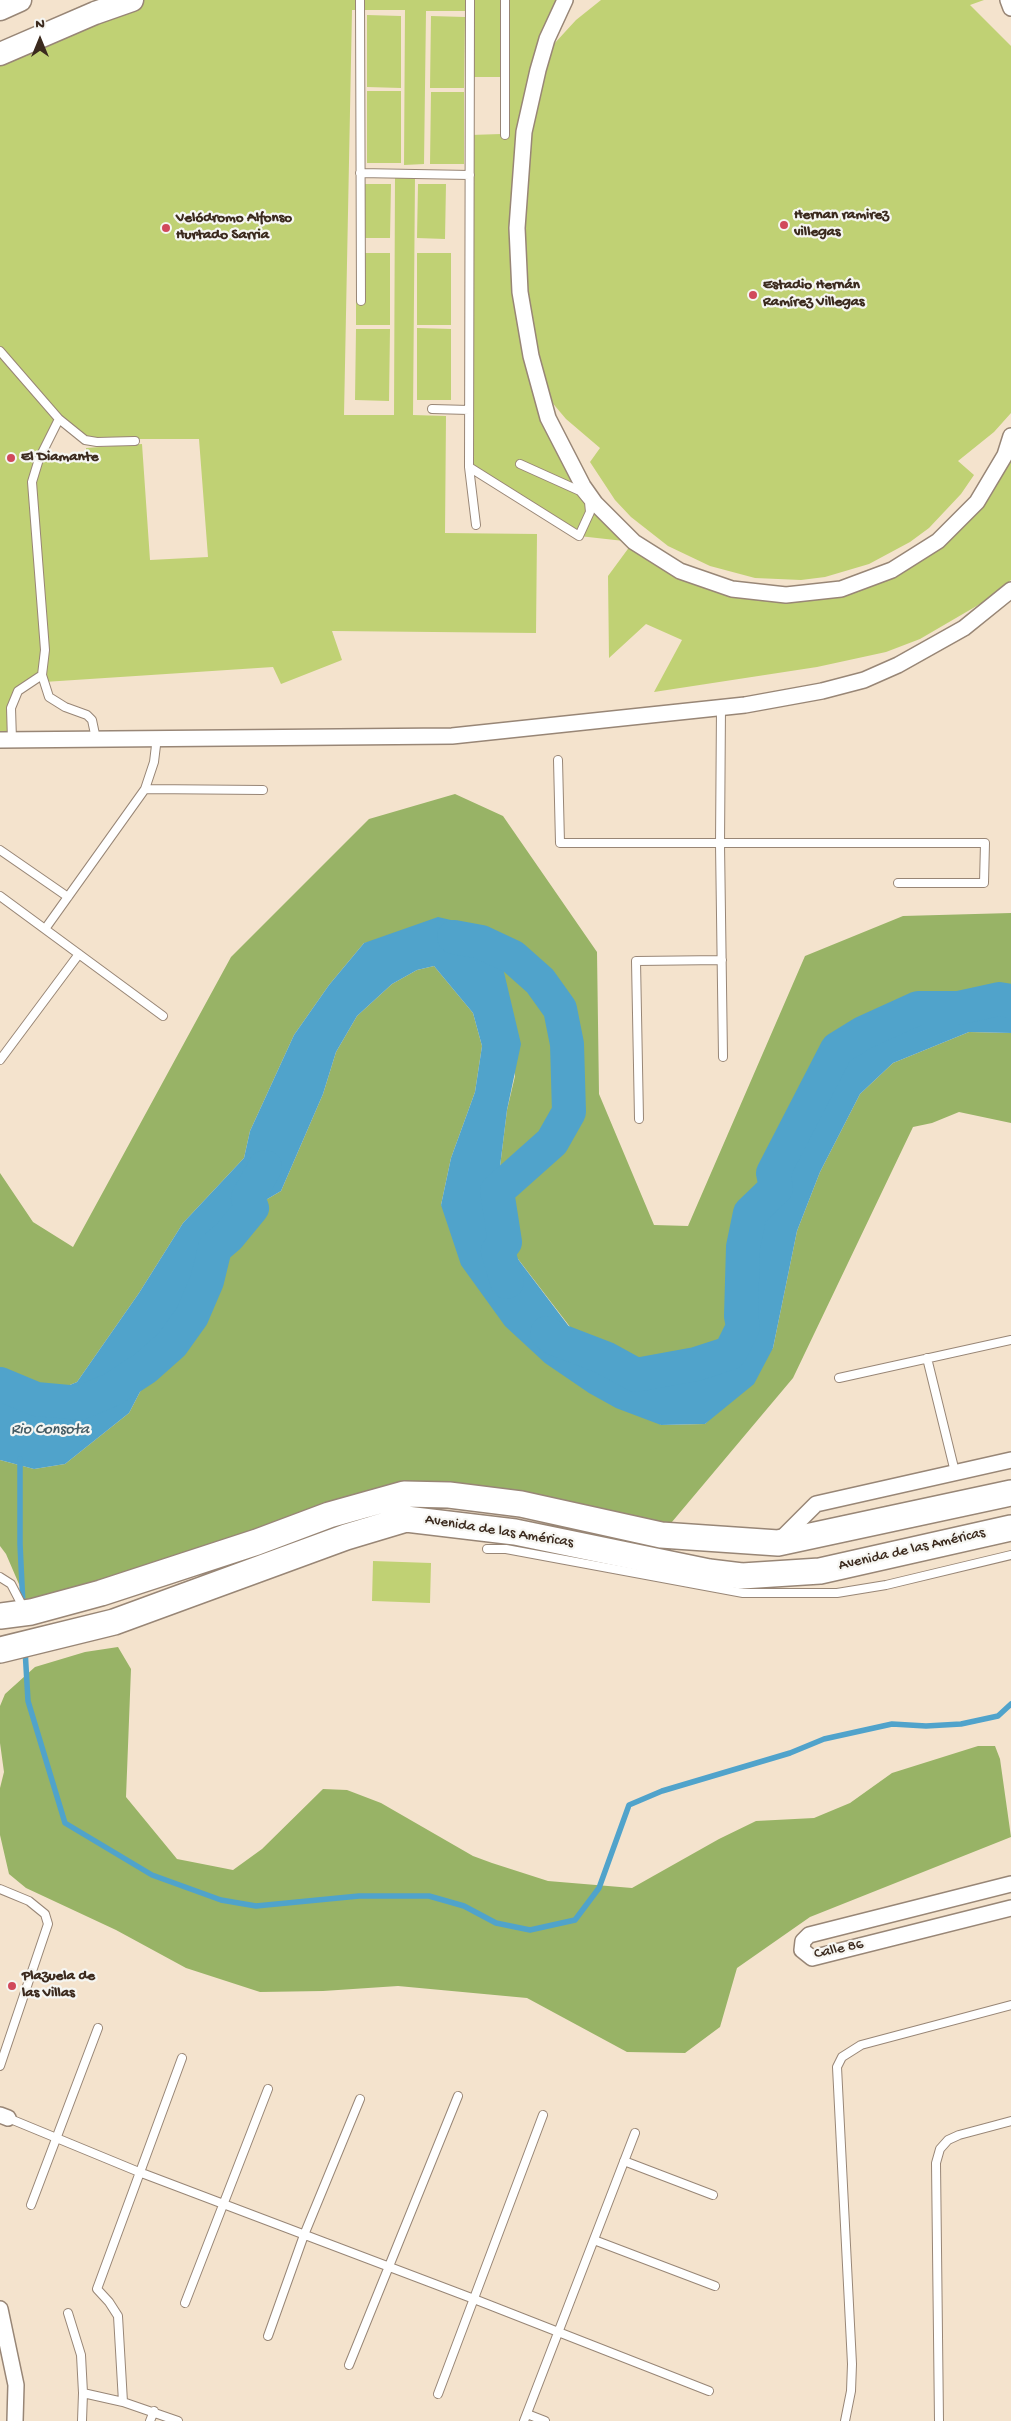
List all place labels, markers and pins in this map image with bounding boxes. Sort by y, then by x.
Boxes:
place label: Hernan ramirez villegas [794,207,889,242]
place label: Velódromo Alfonso Hurtado Sarria [176,210,292,245]
marker: Hernan ramirez villegas [778,219,790,231]
marker: Velódromo Alfonso Hurtado Sarria [160,222,172,234]
place label: Estadio Hernán Ramírez Villegas [763,277,865,312]
marker: Estadio Hernán Ramírez Villegas [747,289,759,301]
place label: El Diamante [21,449,99,467]
marker: El Diamante [5,452,17,464]
place label: Plazuela de las Villas [22,1968,95,2003]
marker: Plazuela de las Villas [6,1980,18,1992]

